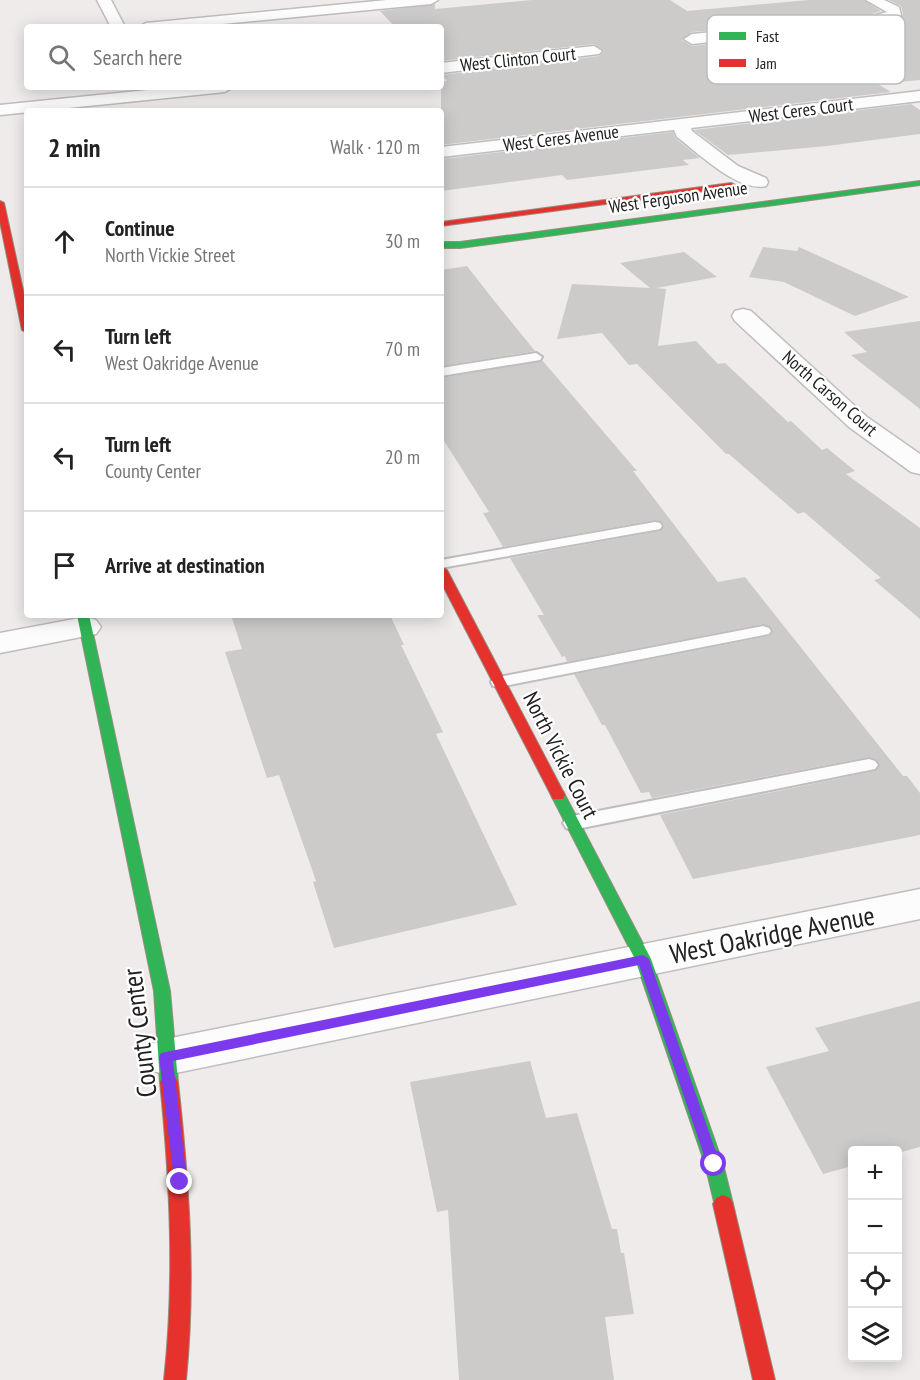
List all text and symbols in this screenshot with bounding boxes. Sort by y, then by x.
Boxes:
legend [707,15,905,84]
search box [24,24,444,90]
text: Fast [756,26,779,46]
icon: search [45,41,78,74]
street label: West Clinton Court [459,41,577,76]
text: Search here [93,43,182,71]
text: Jam [755,53,777,73]
street label: West Ceres Court [748,92,854,128]
street label: West Ceres Avenue [502,120,620,156]
text: 2 min [48,131,101,164]
text: Walk · 120 m [330,134,420,160]
street label: West Ferguson Avenue [607,176,749,218]
text: Continue [105,214,175,242]
icon: ahead [48,225,81,258]
text: 30 m [385,228,420,254]
text: North Vickie Street [105,242,235,268]
text: Turn left [105,322,171,350]
icon: left [48,333,81,366]
text: 70 m [385,336,420,362]
street label: North Carson Court [778,345,882,441]
text: West Oakridge Avenue [105,350,259,376]
text: Turn left [105,430,171,458]
icon: left [48,441,81,474]
text: 20 m [385,444,420,470]
text: County Center [105,458,201,484]
icon: arrive [48,549,81,582]
text: Arrive at destination [105,551,265,579]
street label: North Vickie Court [517,687,605,823]
street label: West Oakridge Avenue [667,897,877,971]
street label: County Center [114,966,164,1099]
map controls [848,1146,902,1362]
button: + [848,1146,902,1200]
route start [700,1150,726,1176]
route end [166,1168,192,1194]
button: − [848,1200,902,1254]
button: locate [848,1254,902,1308]
button: layers [848,1308,902,1362]

